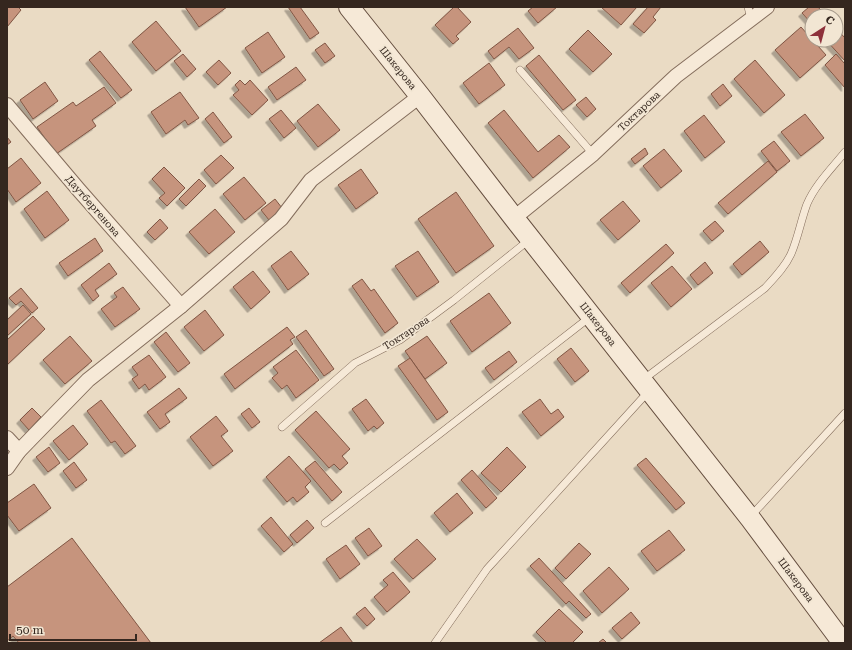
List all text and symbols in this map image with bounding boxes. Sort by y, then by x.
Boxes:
north arrow [804,8,844,48]
text: С [823,13,837,28]
street label: Шакерова [377,44,419,92]
street label: Токтарова [616,89,663,133]
street label: Даутбергенова [64,173,123,239]
street label: Шакерова [578,300,619,348]
street label: Токтарова [381,314,432,352]
street label: Шакерова [776,556,816,605]
scale bar [10,616,136,642]
text: 50 m [16,623,43,637]

